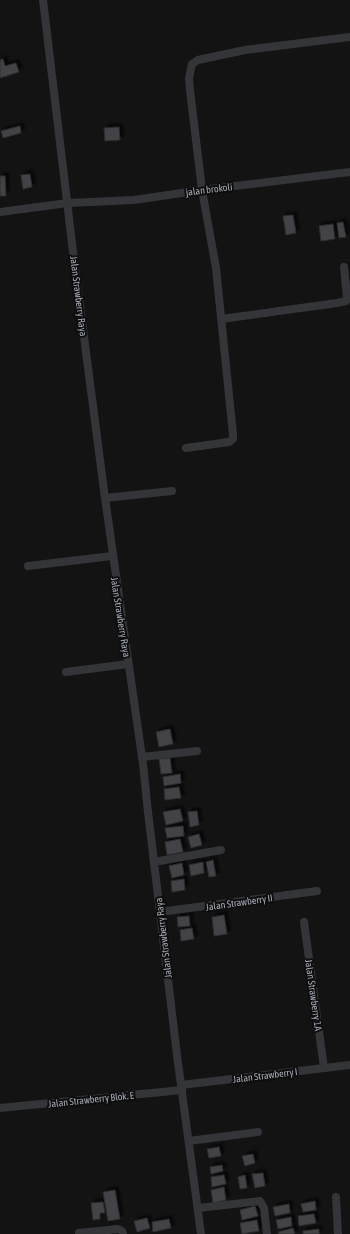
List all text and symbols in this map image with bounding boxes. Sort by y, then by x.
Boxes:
street label: jalan brokoli [184,181,233,198]
street label: Jalan Strawberry Raya [68,255,89,337]
street label: Jalan Strawberry Raya [109,576,132,658]
street label: Jalan Strawberry II [205,892,273,913]
street label: Jalan Strawberry Raya [153,897,174,979]
street label: Jalan Strawberry 1A [303,959,324,1032]
street label: Jalan Strawberry I [232,1066,298,1085]
street label: Jalan Strawberry Blok. E [48,1089,135,1109]

